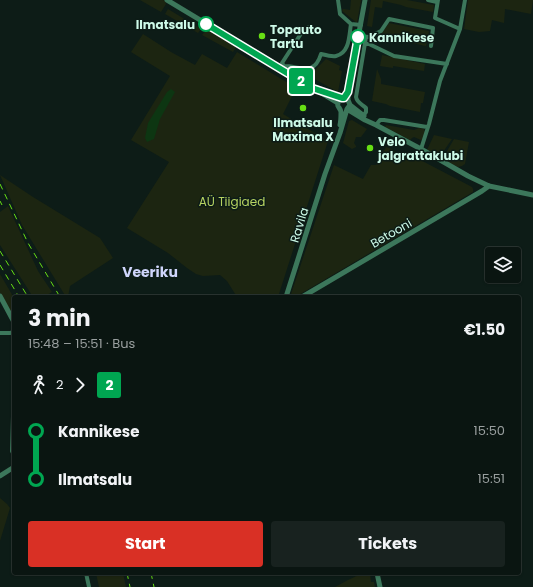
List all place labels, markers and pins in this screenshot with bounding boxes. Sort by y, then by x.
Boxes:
place label: Ilmatsalu [136,16,195,33]
marker: Ilmatsalu [198,16,214,32]
place label: Topauto Tartu [270,21,322,52]
marker: Kannikese [350,29,366,45]
place label: Kannikese [369,29,435,46]
marker: Topauto Tartu [257,31,267,41]
marker: Ilmatsalu Maxima X [298,103,308,113]
place label: Ilmatsalu Maxima X [272,114,334,145]
place label: Velo jalgrattaklubi [377,133,463,164]
marker: Velo jalgrattaklubi [365,143,375,153]

